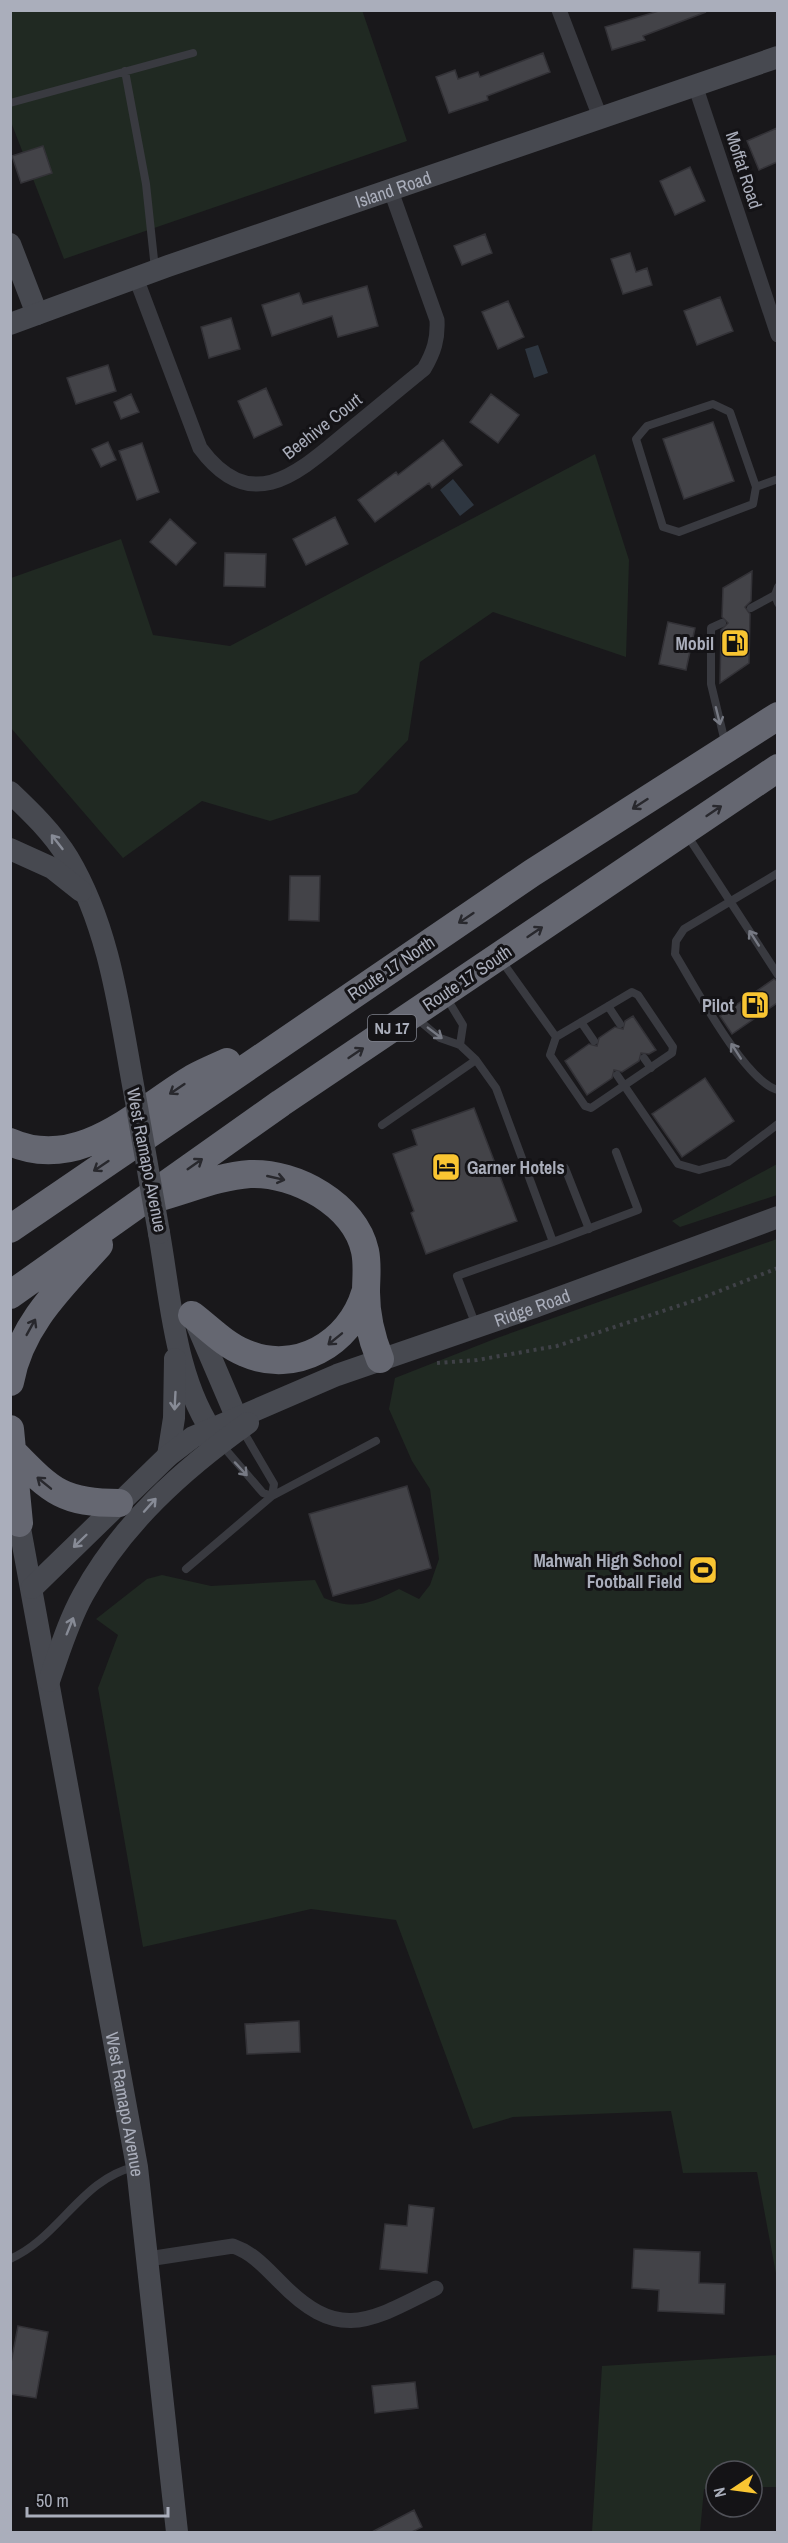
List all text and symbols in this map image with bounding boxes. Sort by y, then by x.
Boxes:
street label: Moffat Road [720,128,768,212]
street label: Island Road [352,164,434,214]
street label: Beehive Court [277,387,367,465]
fuel station icon: Mobil [719,627,751,659]
place label: Mobil [675,631,714,656]
one-way arrow [713,707,725,726]
one-way arrow [632,799,649,811]
one-way arrow [705,805,721,817]
one-way arrow [50,835,63,851]
one-way arrow [458,912,475,924]
one-way arrow [526,926,542,938]
street label: Route 17 North [343,930,439,1006]
one-way arrow [747,930,759,947]
street label: Route 17 South [417,939,517,1017]
fuel station icon: Pilot [739,989,771,1021]
place label: Pilot [702,993,734,1018]
road number: NJ 17 [368,1015,416,1041]
one-way arrow [427,1026,443,1039]
one-way arrow [730,1043,742,1060]
one-way arrow [347,1047,364,1059]
one-way arrow [170,1083,186,1095]
street label: West Ramapo Avenue [121,1086,173,1234]
hotel icon: Garner Hotels [430,1151,462,1183]
place label: Garner Hotels [467,1155,565,1180]
one-way arrow [187,1158,203,1170]
one-way arrow [93,1160,110,1172]
one-way arrow [266,1172,285,1184]
street label: Ridge Road [491,1282,573,1332]
one-way arrow [25,1319,37,1336]
one-way arrow [328,1332,343,1346]
one-way arrow [169,1391,180,1411]
one-way arrow [234,1461,248,1476]
one-way arrow [36,1476,52,1489]
one-way arrow [143,1498,157,1513]
one-way arrow [73,1533,88,1548]
place label: Mahwah High School Football Field [534,1548,682,1594]
sports icon: Mahwah High School Football Field [687,1554,719,1586]
one-way arrow [65,1618,76,1636]
street label: West Ramapo Avenue [100,2030,150,2178]
north arrow [704,2459,764,2519]
scale bar [27,2480,168,2518]
text: N [708,2485,731,2499]
text: 50 m [36,2488,69,2513]

